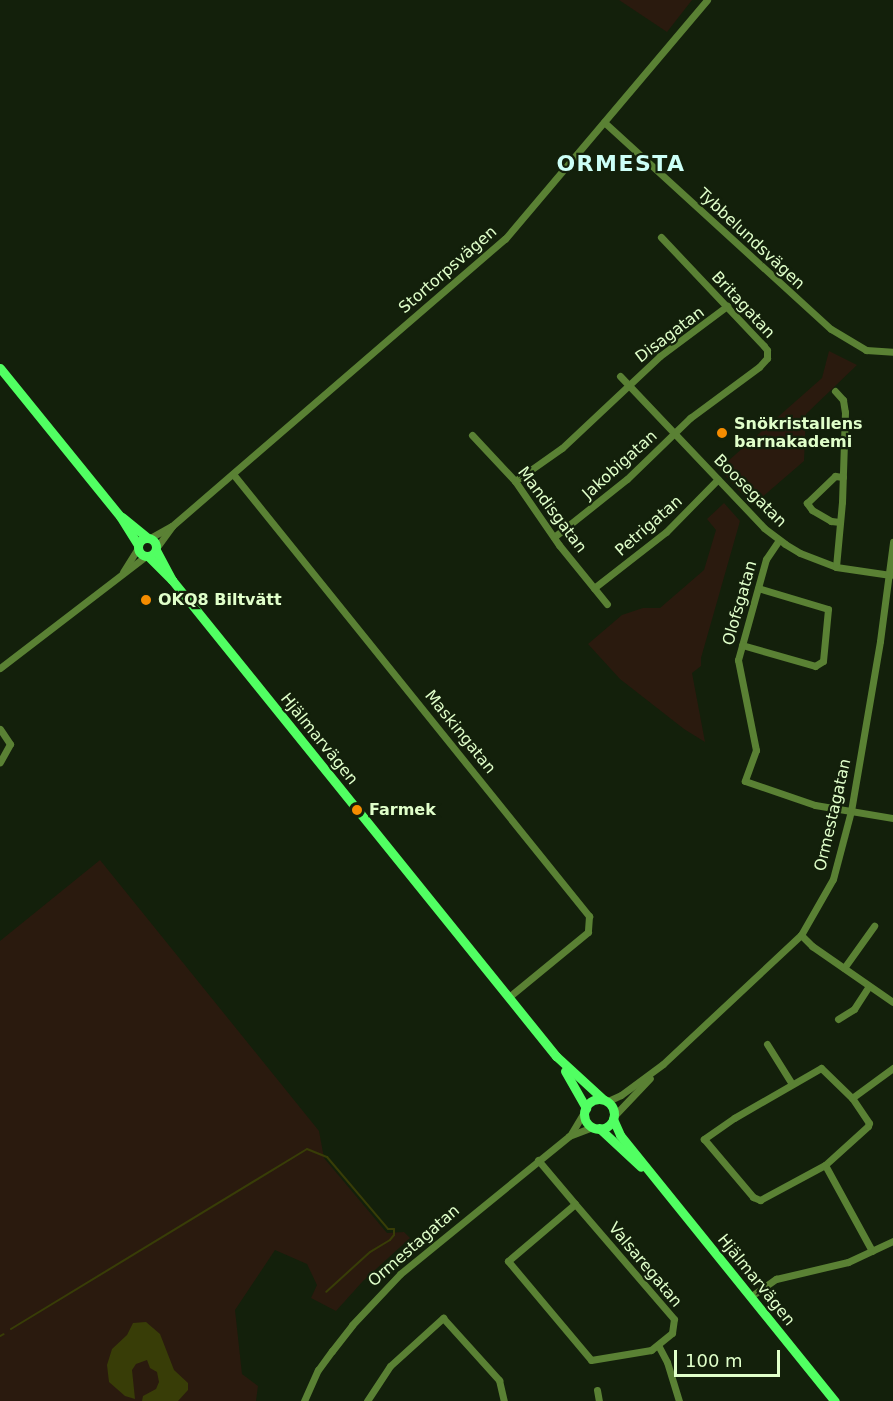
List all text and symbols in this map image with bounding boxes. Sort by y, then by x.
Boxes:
district label: ORMESTA [556,151,686,177]
street label: Tybbelundsvägen [693,184,809,294]
street label: Stortorpsvägen [395,222,501,318]
street label: Britagatan [707,268,779,342]
street label: Disagatan [632,303,708,367]
place label: Snökristallens barnakademi [734,414,863,452]
street label: Jakobigatan [579,426,661,504]
marker: Snökristallens barnakademi [715,426,729,440]
street label: Boosegatan [710,451,790,531]
street label: Mandisgatan [513,463,591,557]
street label: Petrigatan [612,492,686,560]
street label: Olofsgatan [719,559,761,647]
place label: OKQ8 Biltvätt [158,590,282,610]
marker: OKQ8 Biltvätt [139,593,153,607]
street label: Maskingatan [420,686,500,778]
street label: Hjälmarvägen [276,689,362,789]
street label: Ormestagatan [811,757,855,873]
place label: Farmek [369,800,436,820]
marker: Farmek [350,803,364,817]
street label: Ormestagatan [364,1201,464,1291]
street label: Valsaregatan [604,1219,686,1311]
street label: Hjälmarvägen [713,1230,799,1330]
scale bar [677,1338,784,1376]
text: 100 m [685,1350,743,1371]

